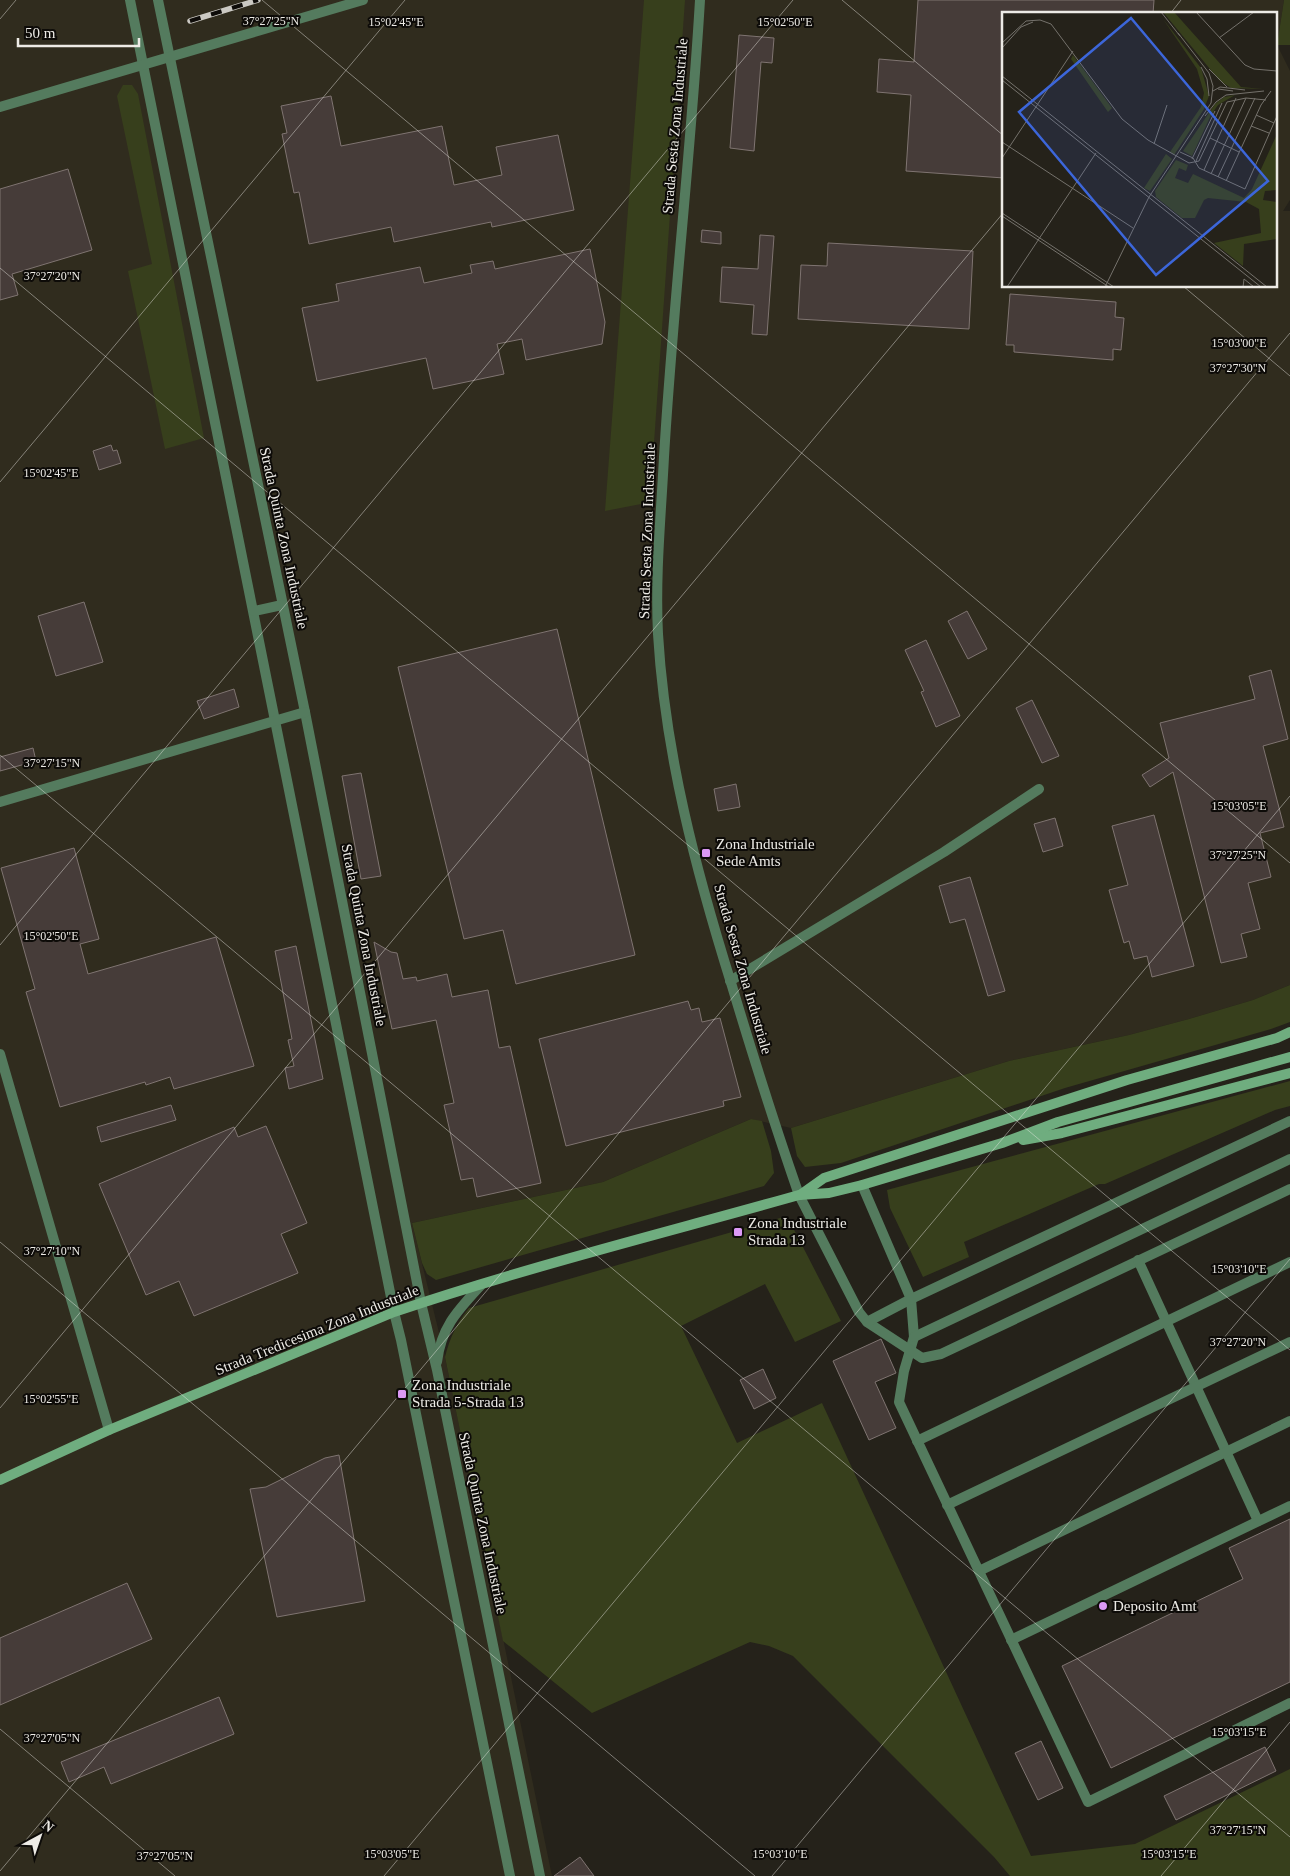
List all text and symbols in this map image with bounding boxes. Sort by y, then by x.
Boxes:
inset map [1002,12,1278,288]
text: 37°27'25"N [243,14,300,28]
scale bar [18,15,139,47]
text: 15°02'45"E [368,15,424,29]
text: 15°02'50"E [757,15,813,29]
text: 50 m [25,25,56,41]
street label: Strada Sesta Zona Industriale [659,37,691,214]
text: 37°27'20"N [24,269,81,283]
text: 15°03'00"E [1211,336,1267,350]
text: 37°27'30"N [1210,361,1267,375]
street label: Strada Sesta Zona Industriale [636,442,658,619]
street label: Strada Quinta Zona Industriale [257,446,311,631]
text: 15°02'45"E [23,466,79,480]
text: 37°27'15"N [24,756,81,770]
text: 15°03'05"E [1211,799,1267,813]
place label: Zona Industriale Sede Amts [716,836,815,869]
street label: Strada Quinta Zona Industriale [338,842,390,1028]
marker: Zona Industriale Sede Amts [700,847,712,859]
text: 37°27'25"N [1210,848,1267,862]
street label: Strada Sesta Zona Industriale [711,882,775,1056]
text: 15°02'50"E [23,929,79,943]
place label: Zona Industriale Strada 13 [748,1215,847,1248]
marker: Zona Industriale Strada 13 [732,1226,744,1238]
text: 37°27'10"N [24,1244,81,1258]
text: 15°03'10"E [1211,1262,1267,1276]
street label: Strada Tredicesima Zona Industriale [213,1282,421,1378]
text: 37°27'20"N [1210,1335,1267,1349]
place label: Zona Industriale Strada 5-Strada 13 [412,1377,524,1410]
marker: Zona Industriale Strada 5-Strada 13 [396,1388,408,1400]
text: 15°02'55"E [23,1392,79,1406]
street label: Strada Quinta Zona Industriale [456,1431,510,1616]
place label: Deposito Amt [1113,1598,1198,1614]
marker: Deposito Amt [1097,1600,1109,1612]
text: 15°03'15"E [1211,1725,1267,1739]
text: 37°27'05"N [24,1731,81,1745]
north arrow [15,1811,65,1861]
text: N [39,1817,57,1835]
text: 37°27'15"N [1210,1823,1267,1837]
text: 15°03'05"E [364,1847,420,1861]
text: 15°03'10"E [752,1847,808,1861]
text: 15°03'15"E [1141,1847,1197,1861]
text: 37°27'05"N [137,1849,194,1863]

